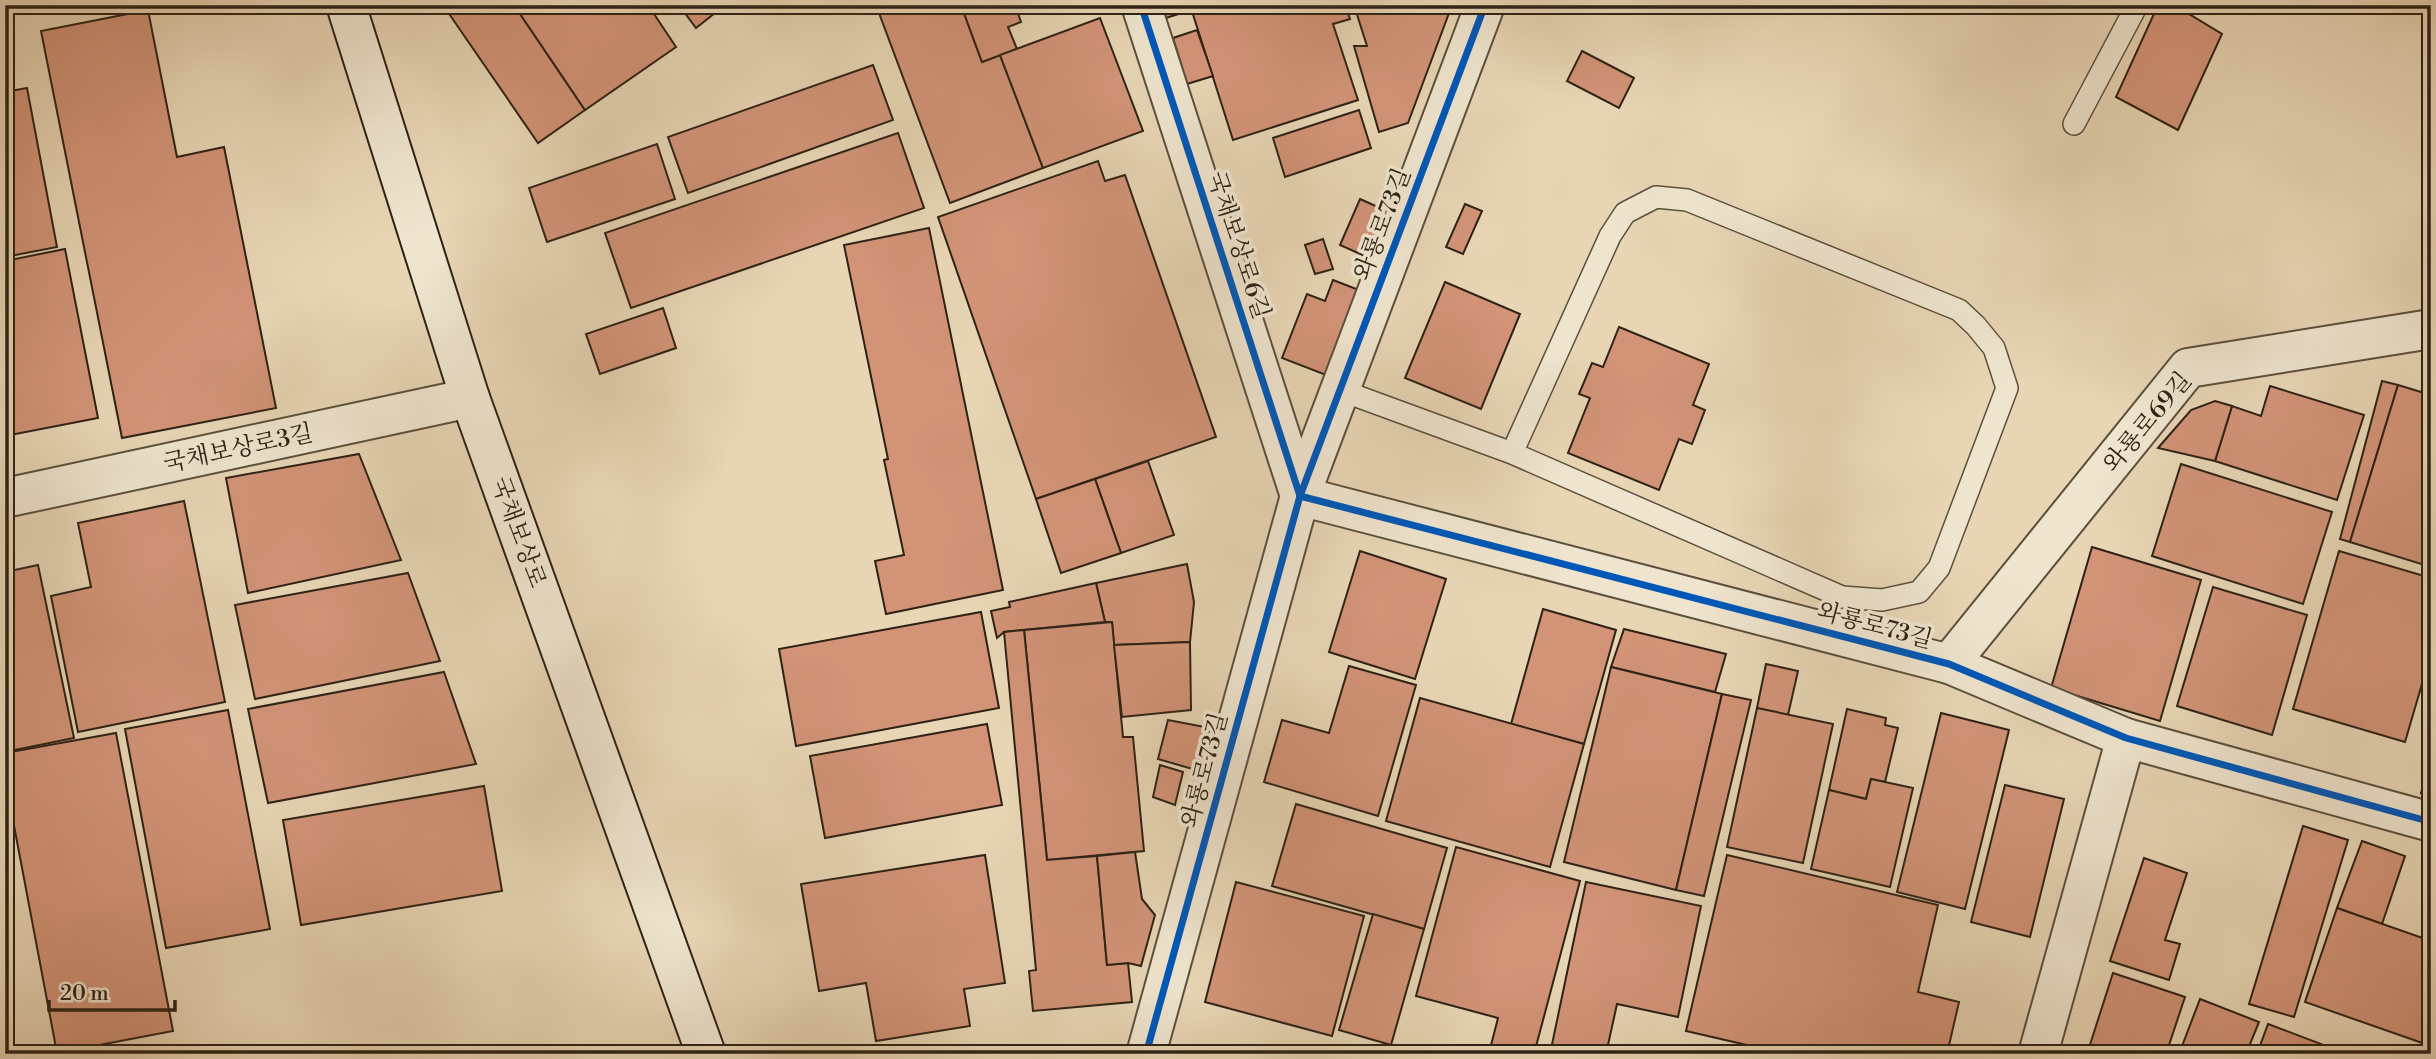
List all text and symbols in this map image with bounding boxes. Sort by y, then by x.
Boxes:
street label: 와룡로73길 [1348,164,1418,285]
street label: 국채보상로6길 [1200,168,1276,323]
street label: 와룡로69길 [2097,366,2198,479]
street label: 국채보상로3길 [161,418,316,479]
street label: 국채보상로 [484,473,552,592]
street label: 와룡로73길 [1814,596,1936,656]
street label: 와룡로73길 [1175,709,1235,831]
scale bar [49,968,175,1012]
text: 20 m [60,981,109,1007]

